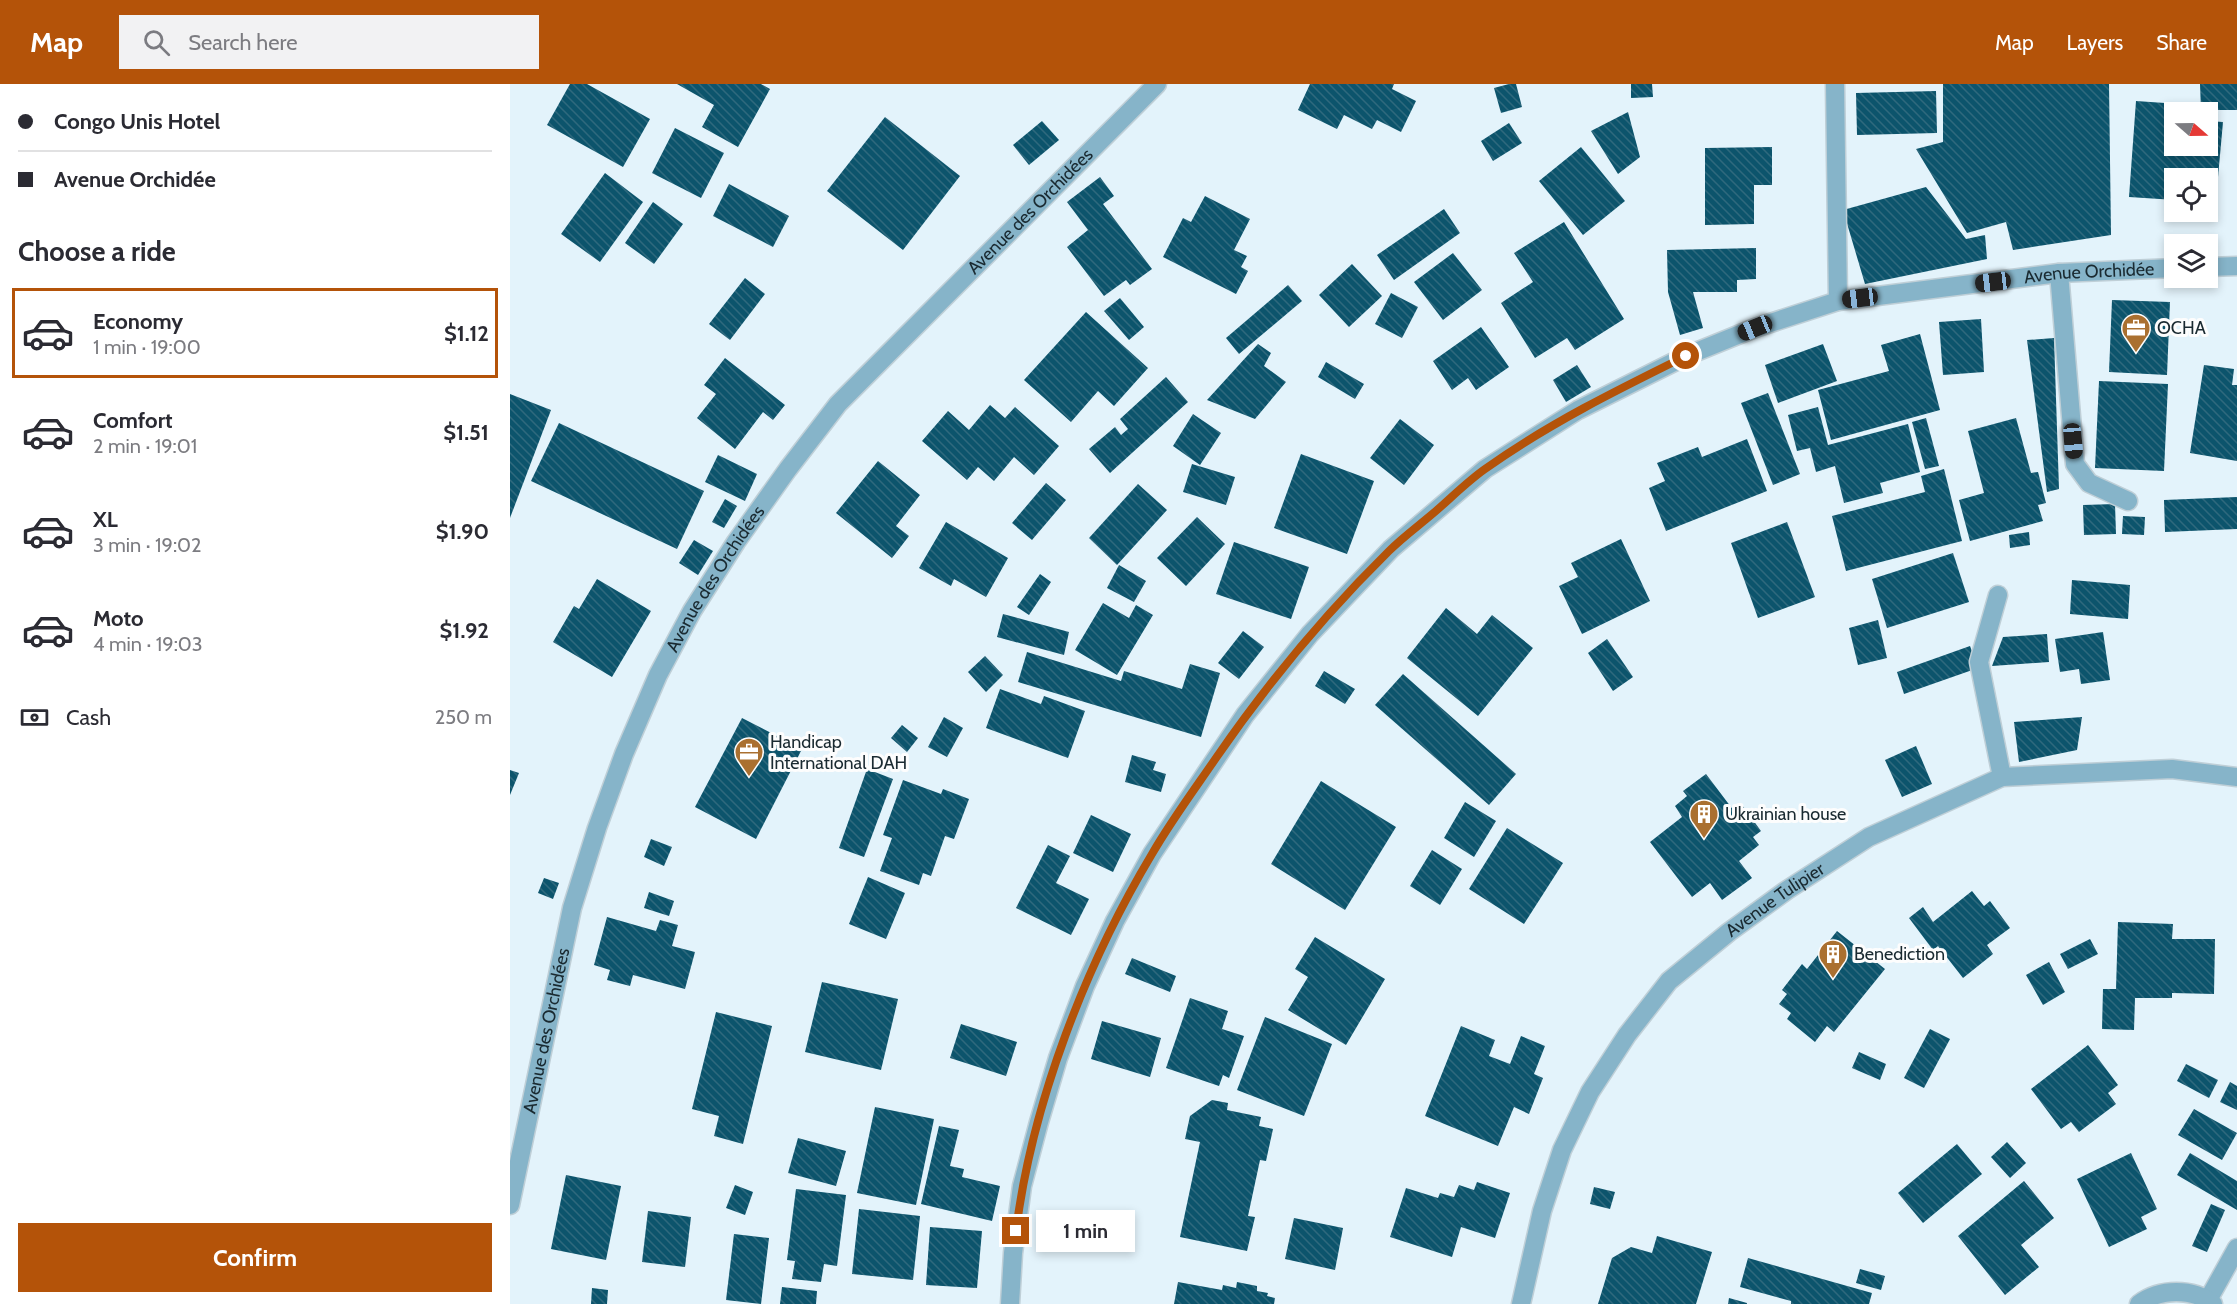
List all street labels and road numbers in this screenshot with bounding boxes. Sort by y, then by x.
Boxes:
street label: Avenue des Orchidées [963,144,1097,279]
street label: Avenue Orchidée [2023,258,2155,288]
street label: Avenue des Orchidées [661,501,769,656]
street label: Avenue Tulipier [1721,858,1829,942]
street label: Avenue des Orchidées [518,946,574,1116]

